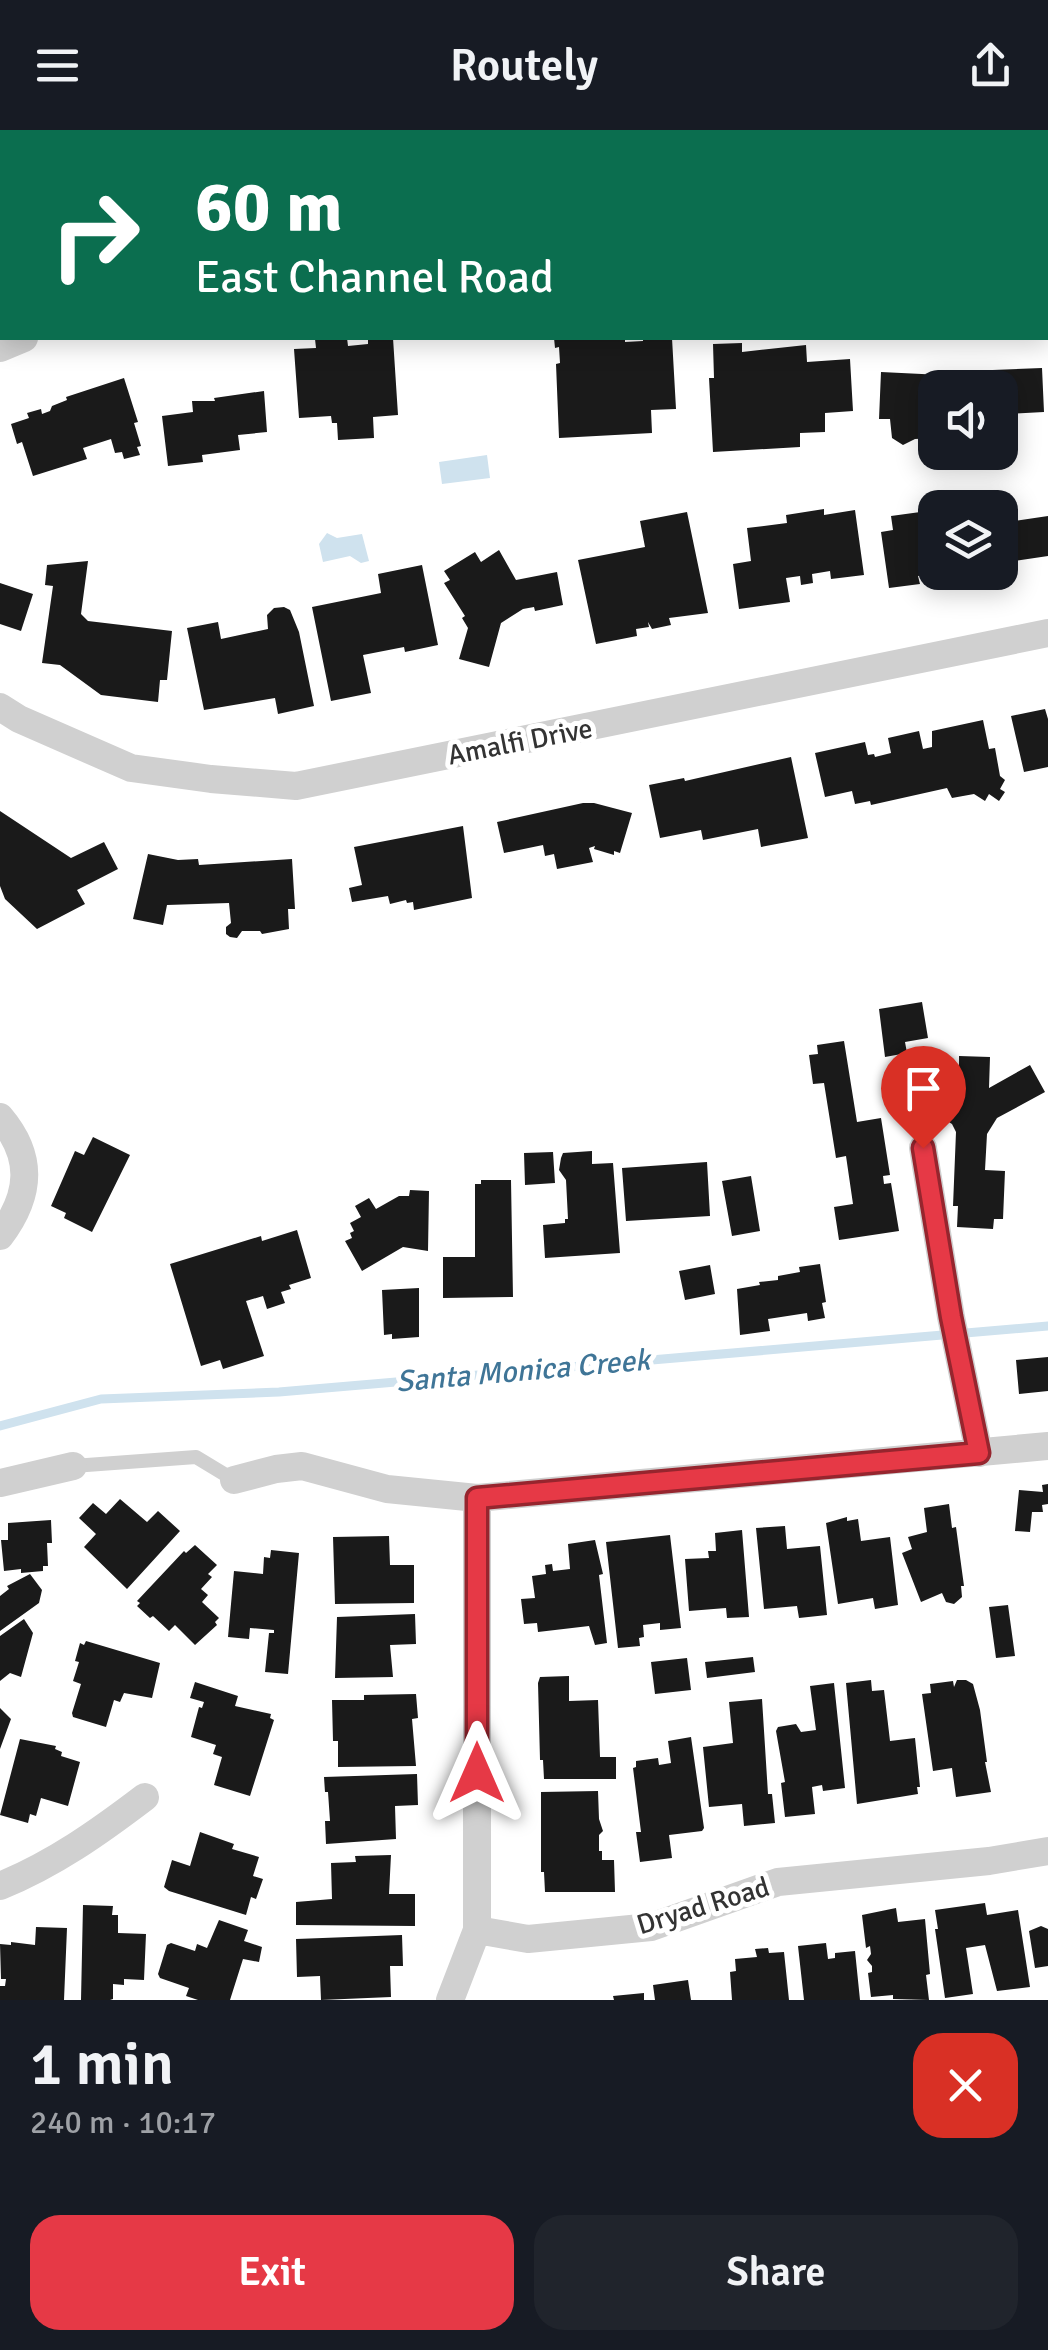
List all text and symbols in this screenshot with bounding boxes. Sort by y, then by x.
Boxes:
icon: menu [30,38,85,93]
text: Routely [450,38,598,93]
icon: share [963,38,1018,93]
text: 60 m [195,164,343,250]
icon: right [30,170,160,300]
text: East Channel Road [195,250,554,305]
map controls [918,370,1018,590]
button: sound [918,370,1018,470]
button: layers [918,490,1018,590]
street label: Amalfi Drive [445,711,595,773]
pin [881,1046,966,1149]
icon: arrive [896,1061,951,1116]
water label: Santa Monica Creek [395,1341,654,1401]
position arrow [425,1721,529,1825]
street label: Dryad Road [633,1870,773,1942]
text: 1 min [30,2028,174,2102]
button: close [913,2033,1018,2138]
text: 240 m · 10:17 [30,2103,216,2142]
button: Exit [30,2215,514,2330]
button: Share [534,2215,1018,2330]

